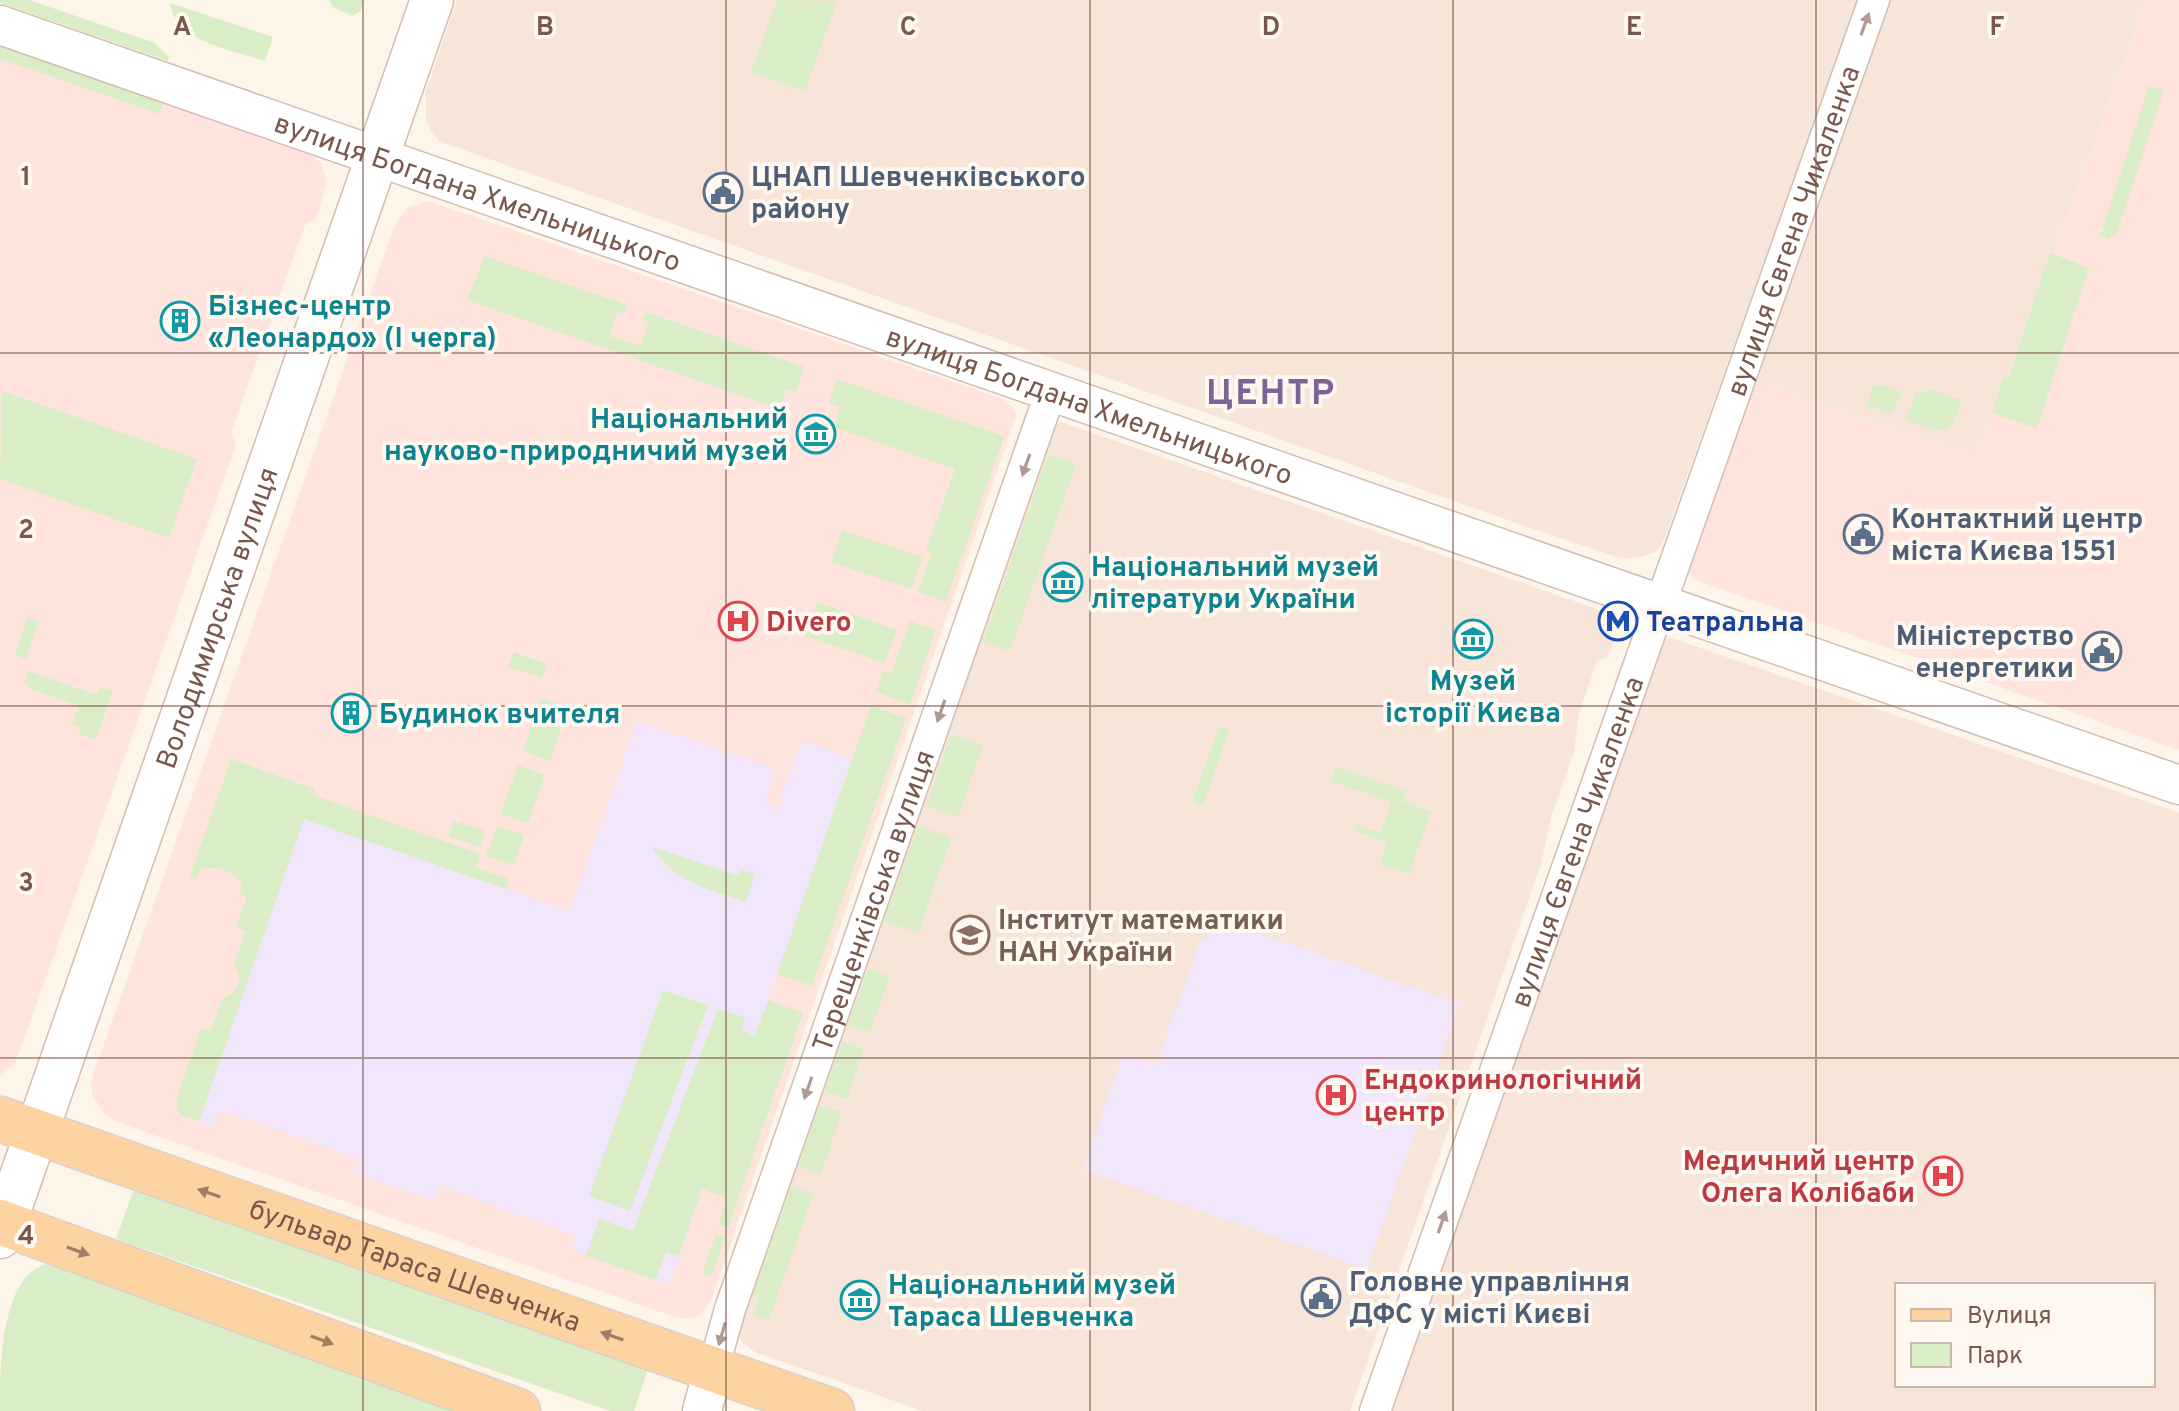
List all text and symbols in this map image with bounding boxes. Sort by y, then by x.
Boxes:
text: A [173,12,191,45]
text: B [536,12,554,45]
text: C [900,12,916,45]
text: D [1262,12,1280,45]
text: E [1626,12,1642,45]
one-way arrow [1860,12,1872,36]
text: F [1990,12,2005,45]
street label: вулиця Євгена Чикаленка [1720,61,1870,402]
street label: вулиця Богдана Хмельницького [269,107,685,282]
place label: ЦНАП Шевченківського району [751,161,1086,229]
text: 1 [21,162,31,195]
public building icon: ЦНАП Шевченківського району [702,171,744,213]
place label: Бізнес-центр «Леонардо» (I черга) [208,290,497,358]
building icon: Бізнес-центр «Леонардо» (I черга) [159,300,201,342]
street label: вулиця Богдана Хмельницького [880,320,1297,495]
district label: ЦЕНТР [1206,372,1336,418]
place label: Національний науково-природничий музей [384,403,788,471]
museum icon: Національний науково-природничий музей [795,413,837,455]
one-way arrow [1019,453,1031,477]
street label: Володимирська вулиця [150,463,288,774]
place label: Контактний центр міста Києва 1551 [1891,503,2143,571]
public building icon: Контактний центр міста Києва 1551 [1842,513,1884,555]
text: 2 [18,515,34,548]
place label: Національний музей літератури України [1091,551,1379,619]
museum icon: Національний музей літератури України [1042,561,1084,603]
hospital icon: Divero [717,600,759,642]
metro station icon: Театральна [1597,600,1639,642]
place label: Divero [766,606,852,642]
place label: Театральна [1646,606,1804,642]
museum icon: Музей історії Києва [1452,618,1494,660]
place label: Міністерство енергетики [1896,620,2074,688]
public building icon: Міністерство енергетики [2081,630,2123,672]
place label: Музей історії Києва [1385,665,1561,733]
street label: вулиця Євгена Чикаленка [1504,672,1654,1013]
building icon: Будинок вчителя [330,692,372,734]
place label: Будинок вчителя [379,698,620,734]
one-way arrow [934,699,946,723]
street label: Терещенківська вулиця [806,746,945,1057]
text: 3 [18,868,34,901]
place label: Інститут математики НАН України [998,904,1284,972]
school or university icon: Інститут математики НАН України [949,914,991,956]
place label: Ендокринологічний центр [1364,1064,1642,1132]
hospital icon: Ендокринологічний центр [1315,1074,1357,1116]
one-way arrow [801,1076,814,1100]
place label: Медичний центр Олега Колібаби [1683,1145,1915,1213]
hospital icon: Медичний центр Олега Колібаби [1922,1155,1964,1197]
one-way arrow [196,1187,220,1199]
street label: бульвар Тараса Шевченка [244,1193,585,1342]
one-way arrow [1436,1209,1448,1233]
text: 4 [18,1221,34,1254]
one-way arrow [66,1245,90,1258]
place label: Головне управління ДФС у місті Києві [1349,1266,1630,1334]
place label: Національний музей Тараса Шевченка [888,1269,1176,1337]
public building icon: Головне управління ДФС у місті Києві [1300,1276,1342,1318]
museum icon: Національний музей Тараса Шевченка [839,1279,881,1321]
legend [1895,1283,2155,1387]
text: Вулиця [1967,1302,2051,1332]
one-way arrow [716,1321,728,1346]
one-way arrow [600,1329,624,1341]
one-way arrow [311,1334,335,1347]
text: Парк [1967,1342,2023,1372]

